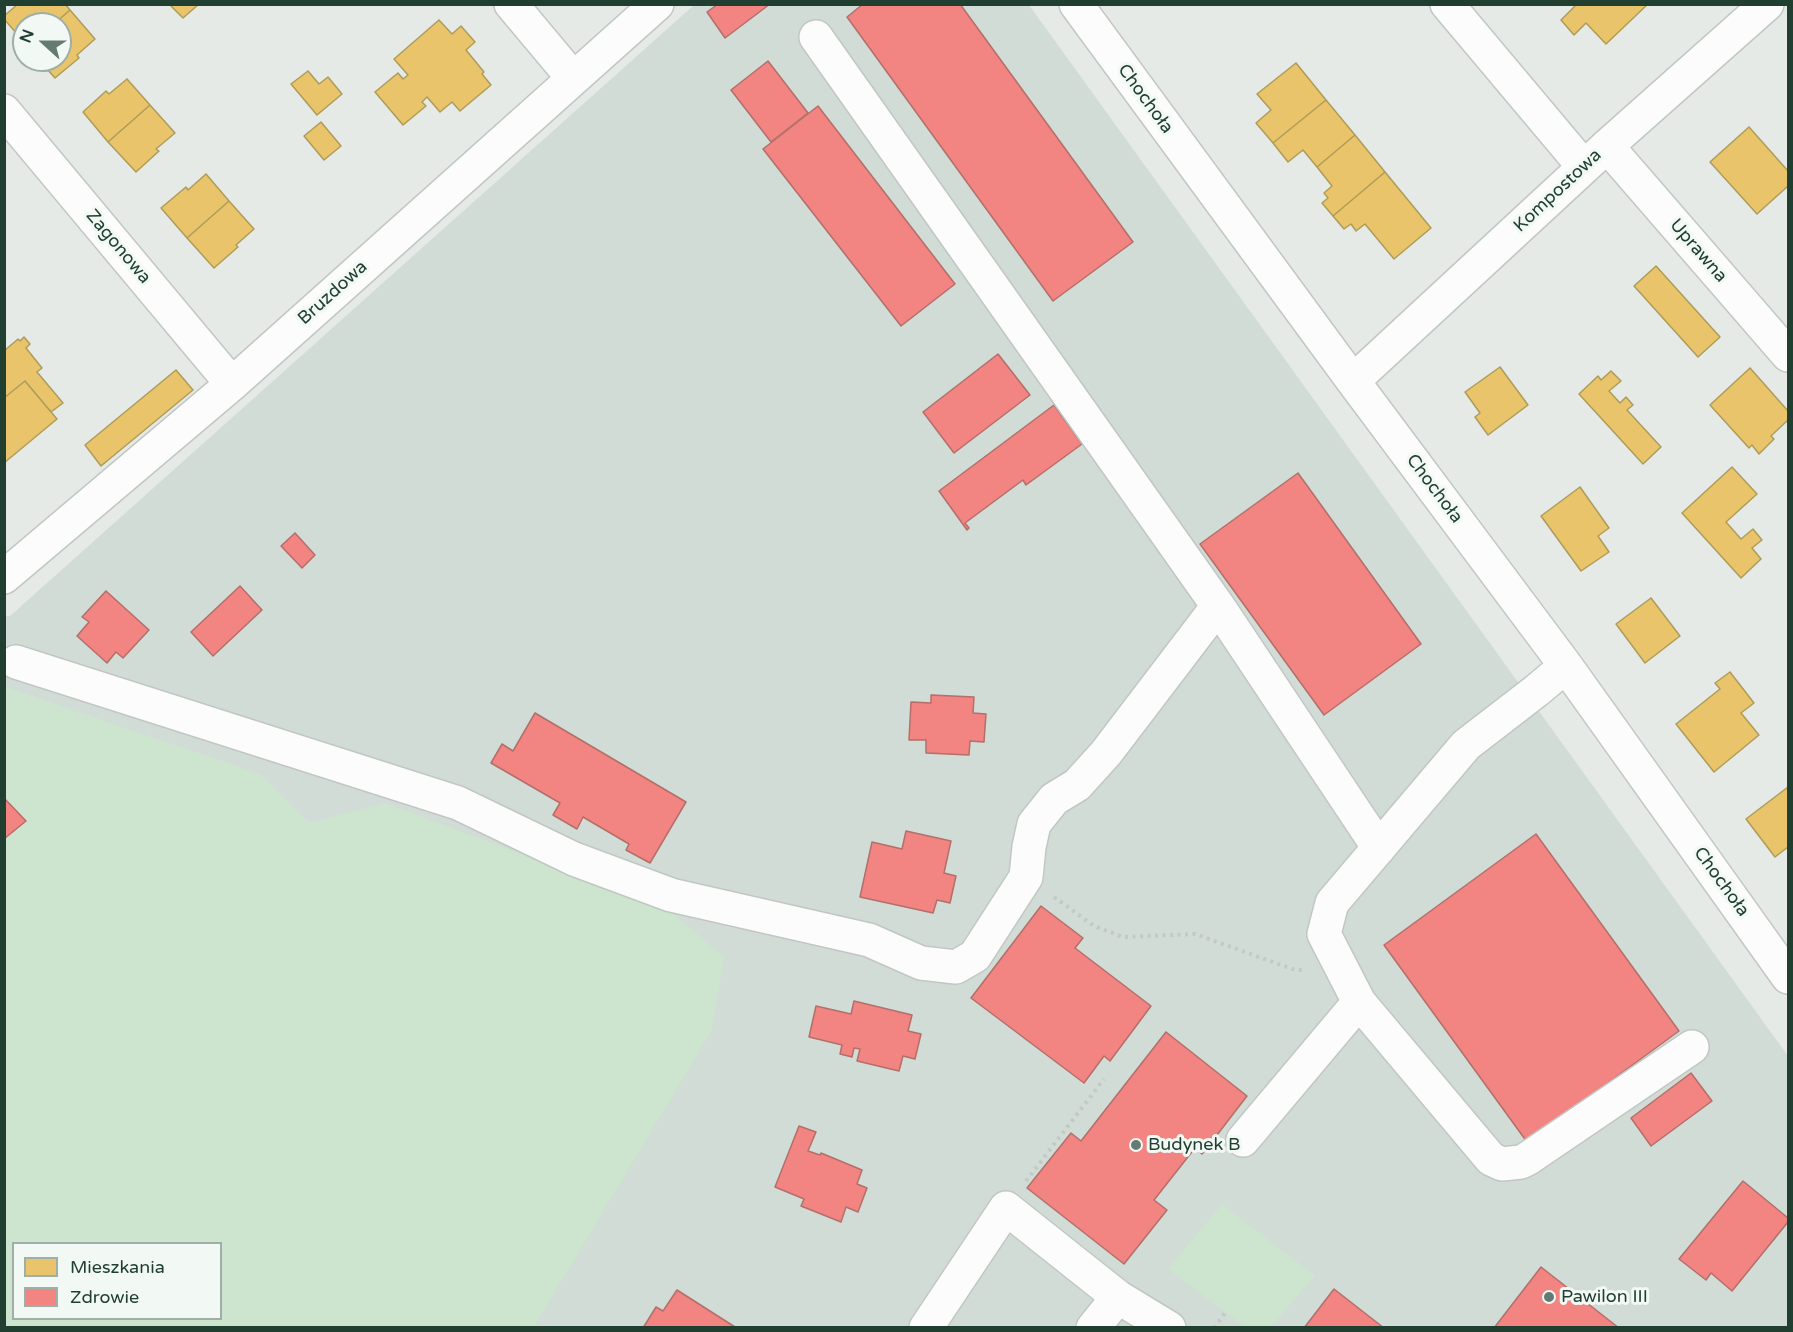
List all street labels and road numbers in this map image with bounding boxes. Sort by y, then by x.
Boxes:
street label: Chochoła [1113,60,1177,138]
street label: Kompostowa [1510,145,1606,237]
street label: Zagonowa [81,206,155,288]
street label: Uprawna [1665,215,1731,287]
street label: Bruzdowa [294,256,372,330]
street label: Chochoła [1401,450,1467,528]
street label: Chochoła [1689,843,1753,921]

